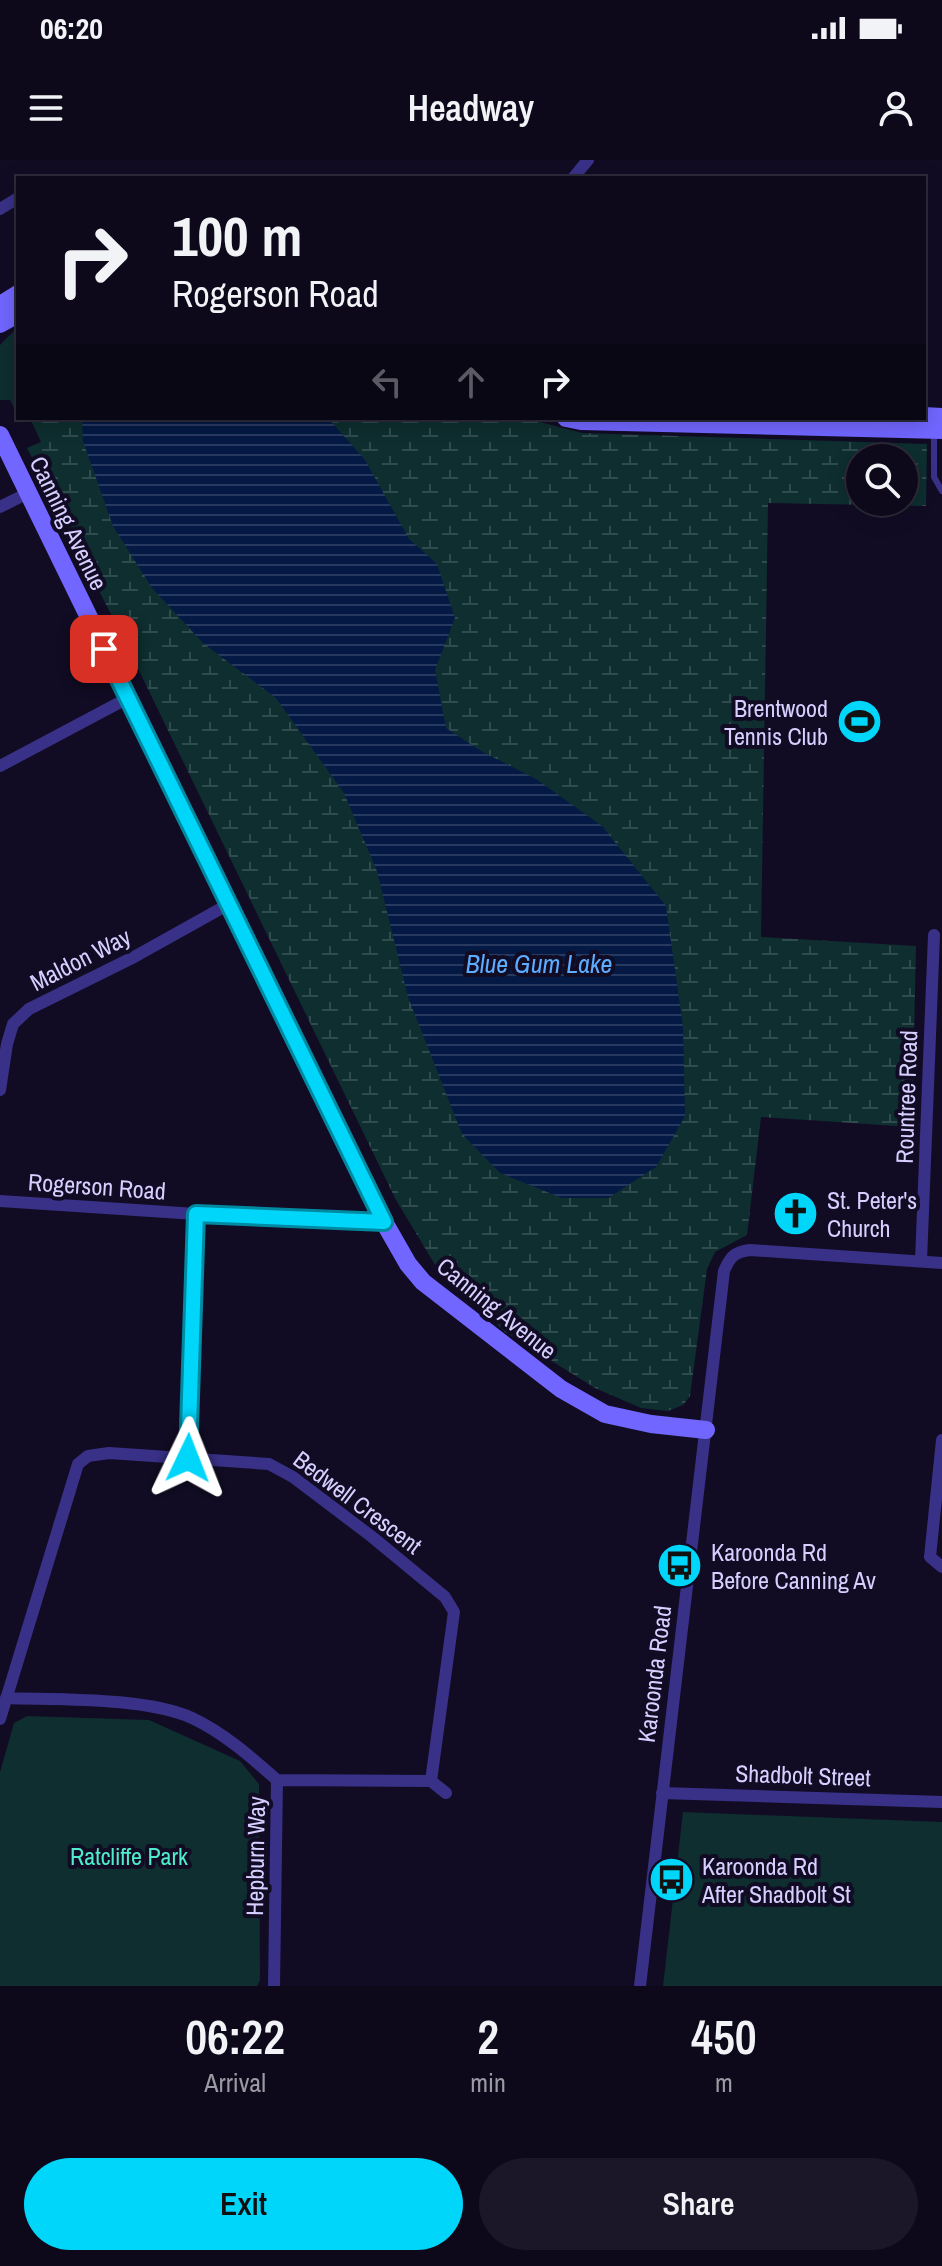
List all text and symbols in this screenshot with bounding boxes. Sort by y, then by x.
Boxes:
text: 06:20 [40,8,103,48]
text: Headway [408,84,534,132]
icon: menu [24,86,68,130]
icon: person [874,86,918,130]
text: 100 m [172,198,302,273]
icon: right [40,208,144,312]
text: Rogerson Road [172,270,379,318]
icon: left [365,360,409,404]
icon: ahead [449,360,493,404]
icon: right [533,360,577,404]
map controls [846,444,918,516]
button: search [846,444,918,516]
street label: Canning Avenue [23,451,115,595]
pin [70,615,138,683]
icon: arrive [82,627,126,671]
place label: Brentwood Tennis Club [724,692,828,752]
sports icon: Brentwood Tennis Club [835,698,883,746]
street label: Maldon Way [24,920,136,998]
water label: Blue Gum Lake [466,946,612,981]
street label: Rountree Road [888,1030,924,1164]
street label: Rogerson Road [27,1165,167,1207]
place label: St. Peter's Church [827,1184,917,1244]
church icon: St. Peter's Church [772,1190,820,1238]
street label: Canning Avenue [431,1250,563,1366]
position arrow [146,1416,230,1500]
street label: Bedwell Crescent [287,1443,429,1561]
place label: Karoonda Rd Before Canning Av [711,1536,876,1596]
bus stop icon: Karoonda Rd Before Canning Av [656,1542,704,1590]
street label: Karoonda Road [630,1604,678,1744]
street label: Shadbolt Street [735,1757,872,1793]
street label: Hepburn Way [238,1796,272,1916]
park label: Ratcliffe Park [70,1840,188,1872]
place label: Karoonda Rd After Shadbolt St [701,1850,851,1910]
bus stop icon: Karoonda Rd After Shadbolt St [647,1856,695,1904]
text: 06:22 [185,2004,285,2069]
text: 2 [477,2004,499,2069]
text: 450 [691,2004,757,2069]
text: Arrival [204,2065,266,2100]
text: min [470,2065,506,2100]
text: m [715,2065,733,2100]
button: Exit [24,2158,463,2250]
button: Share [479,2158,918,2250]

